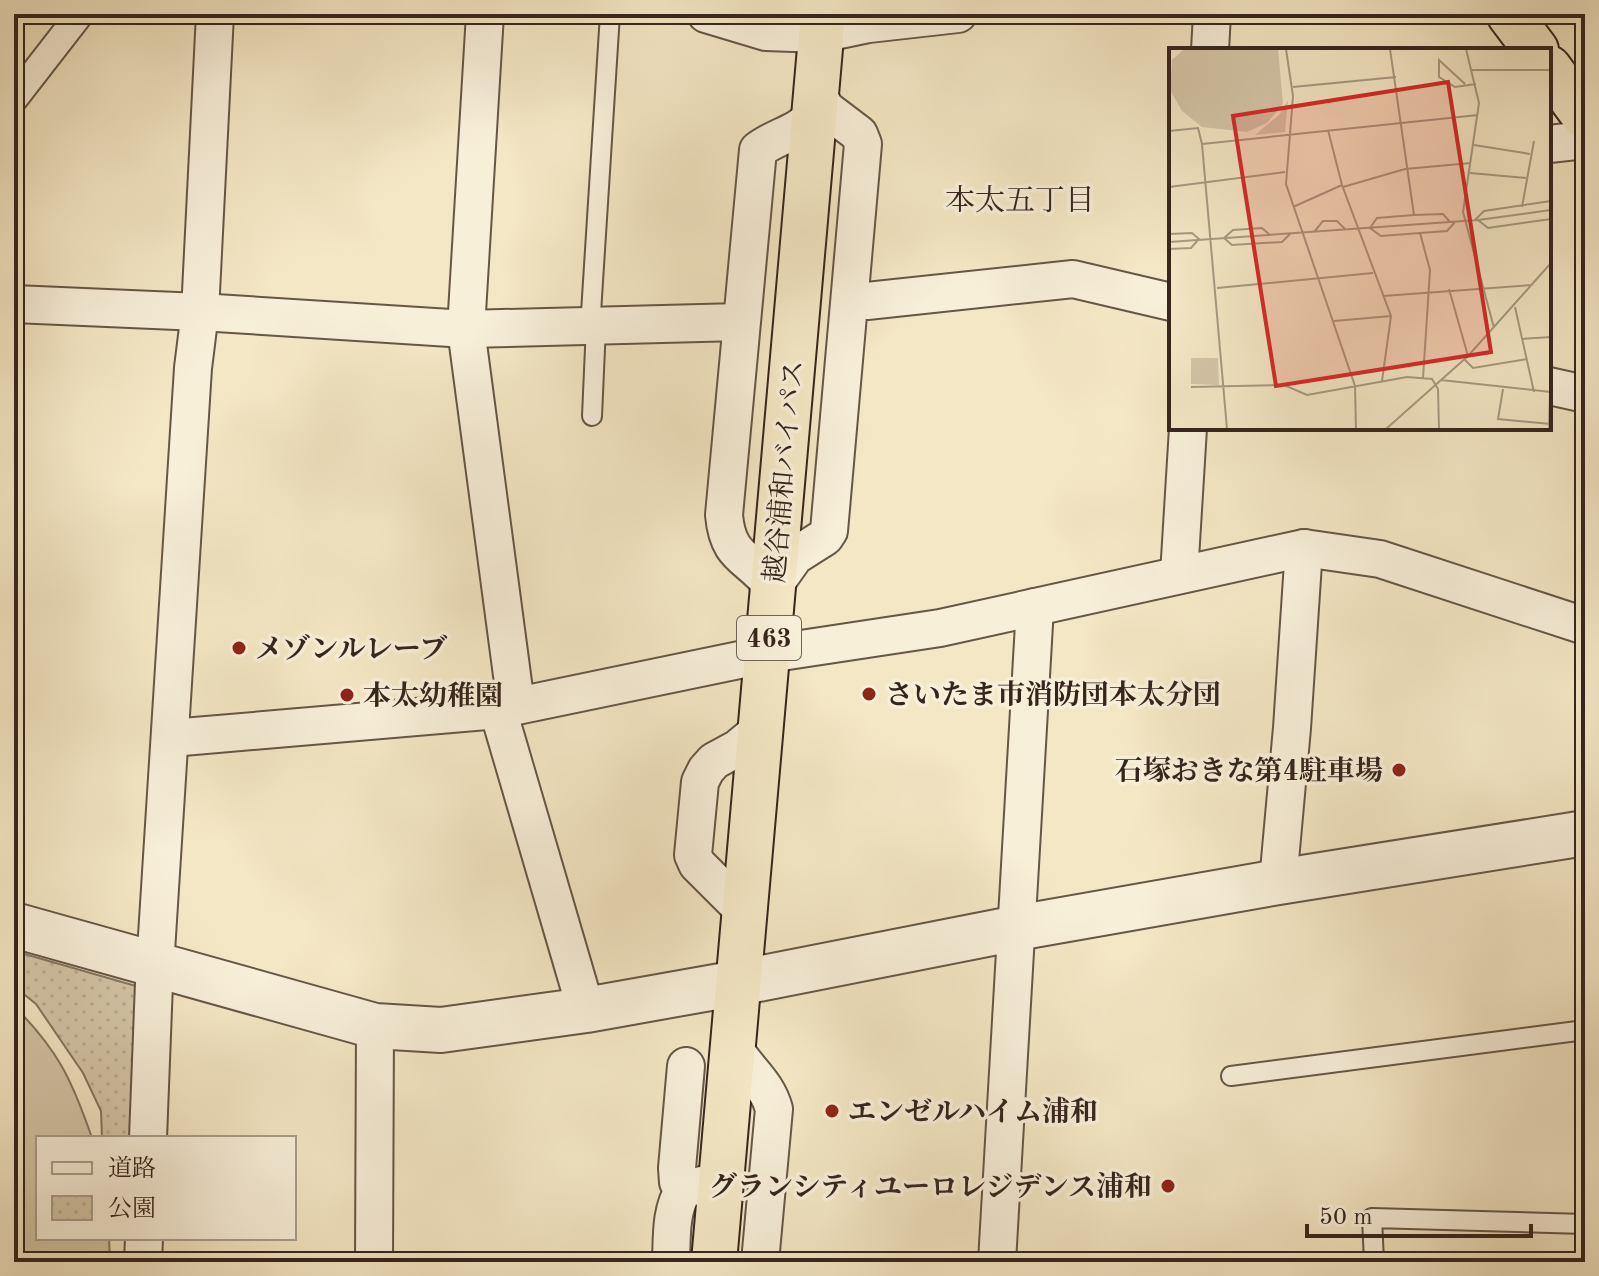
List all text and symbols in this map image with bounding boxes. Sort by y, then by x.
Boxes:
inset map [1169,48,1551,430]
district label: 本太五丁目 [945,184,1095,217]
street label: 越谷浦和バイパス [759,358,810,584]
road number: 463 [737,616,801,660]
place label: メゾンルレーブ [255,634,447,665]
marker: メゾンルレーブ [230,639,248,657]
place label: さいたま市消防団本太分団 [885,680,1221,711]
place label: 本太幼稚園 [363,681,503,712]
marker: さいたま市消防団本太分団 [860,685,878,703]
marker: 本太幼稚園 [338,686,356,704]
place label: 石塚おきな第4駐車場 [1115,756,1383,787]
marker: 石塚おきな第4駐車場 [1390,761,1408,779]
place label: エンゼルハイム浦和 [848,1096,1098,1128]
marker: エンゼルハイム浦和 [823,1102,841,1120]
legend [36,1136,296,1240]
text: 道路 [108,1155,156,1182]
place label: グランシティユーロレジデンス浦和 [709,1171,1152,1203]
marker: グランシティユーロレジデンス浦和 [1159,1177,1177,1195]
scale bar [1307,1188,1531,1238]
text: 公園 [108,1196,156,1222]
text: 50 m [1319,1206,1373,1230]

